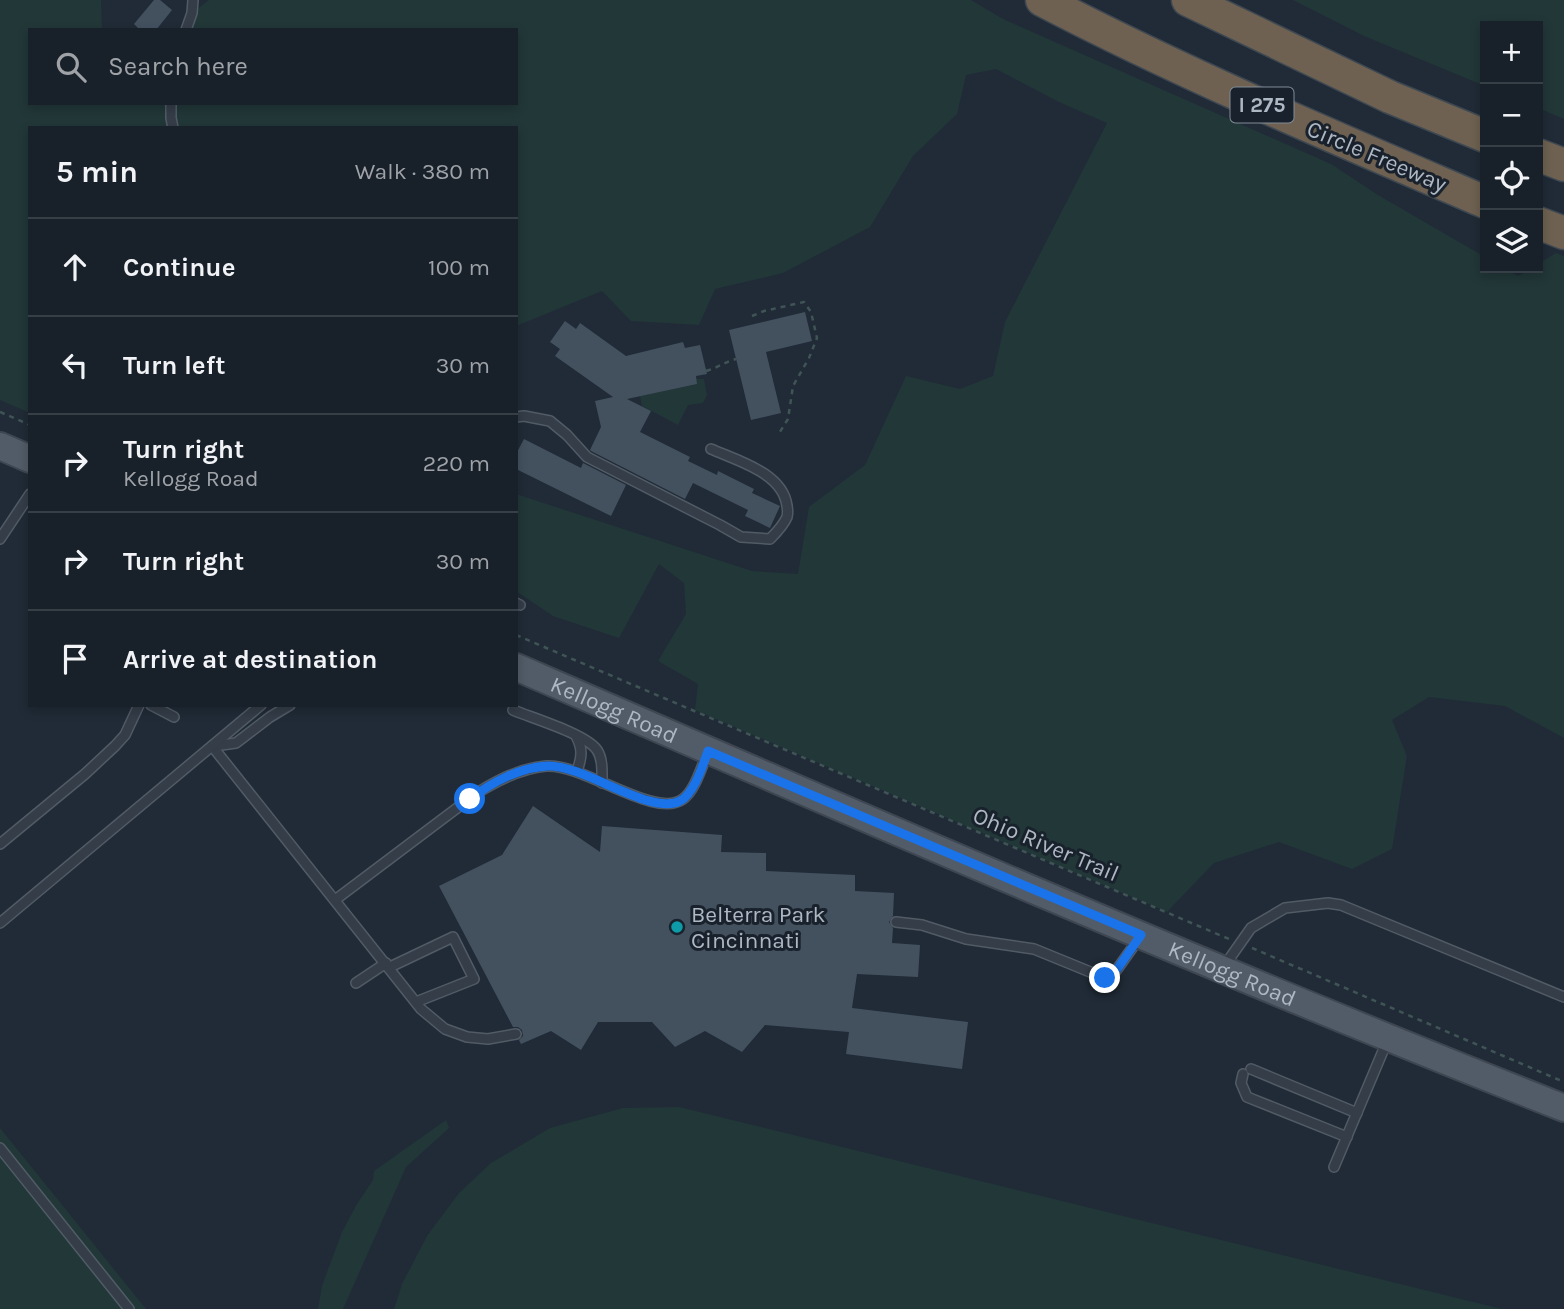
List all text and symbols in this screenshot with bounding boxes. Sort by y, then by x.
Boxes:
map controls [1480,21,1543,273]
button: + [1480,21,1543,84]
search box [28,28,518,105]
icon: search [52,48,90,86]
text: Search here [108,51,248,82]
button: − [1480,84,1543,147]
road number: I 275 [1230,88,1294,122]
street label: Circle Freeway [1303,115,1451,198]
button: locate [1480,147,1543,210]
text: 5 min [56,154,138,190]
text: Walk · 380 m [355,158,490,185]
button: layers [1480,210,1543,273]
icon: ahead [56,248,94,286]
text: Continue [123,252,235,283]
text: 100 m [428,254,490,281]
icon: left [56,346,94,384]
text: Turn left [123,350,225,381]
text: 30 m [436,352,490,379]
text: Turn right [123,434,244,465]
icon: right [56,444,94,482]
text: 220 m [423,450,490,477]
text: Kellogg Road [123,465,259,492]
icon: right [56,542,94,580]
text: Turn right [123,546,244,577]
text: 30 m [436,548,490,575]
icon: arrive [56,640,94,678]
text: Arrive at destination [123,644,377,675]
street label: Kellogg Road [546,671,682,749]
route start [454,783,485,814]
street label: Ohio River Trail [969,802,1123,887]
place label: Belterra Park Cincinnati [691,901,825,954]
marker: Belterra Park Cincinnati [669,919,685,935]
street label: Kellogg Road [1164,935,1300,1012]
route end [1089,962,1120,993]

